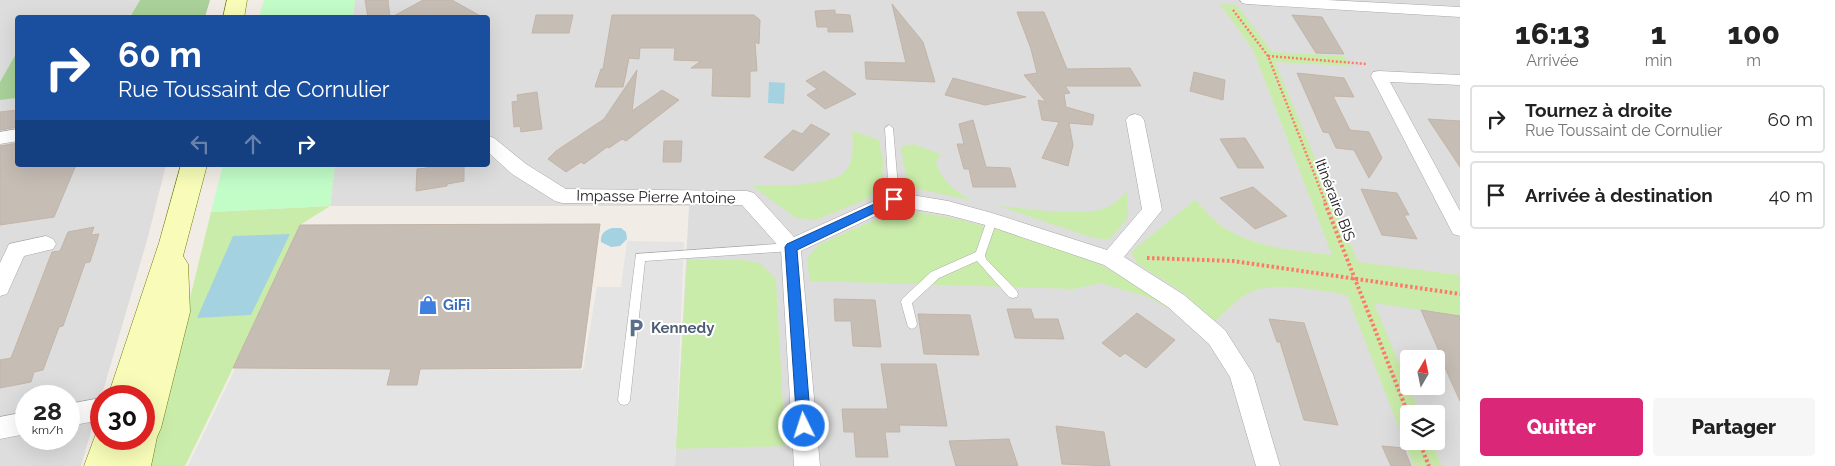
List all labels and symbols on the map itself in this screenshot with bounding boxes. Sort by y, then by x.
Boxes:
street label: Itinéraire BIS [1311,156,1359,244]
pin [873,178,915,220]
street label: Impasse Pierre Antoine [576,187,736,207]
shop icon: GiFi [417,294,439,316]
place label: GiFi [443,296,470,314]
parking icon: Kennedy [625,317,647,339]
place label: Kennedy [651,319,715,337]
north arrow [1400,350,1445,395]
speed limit sign: 30 [90,385,155,450]
position arrow [777,399,829,451]

